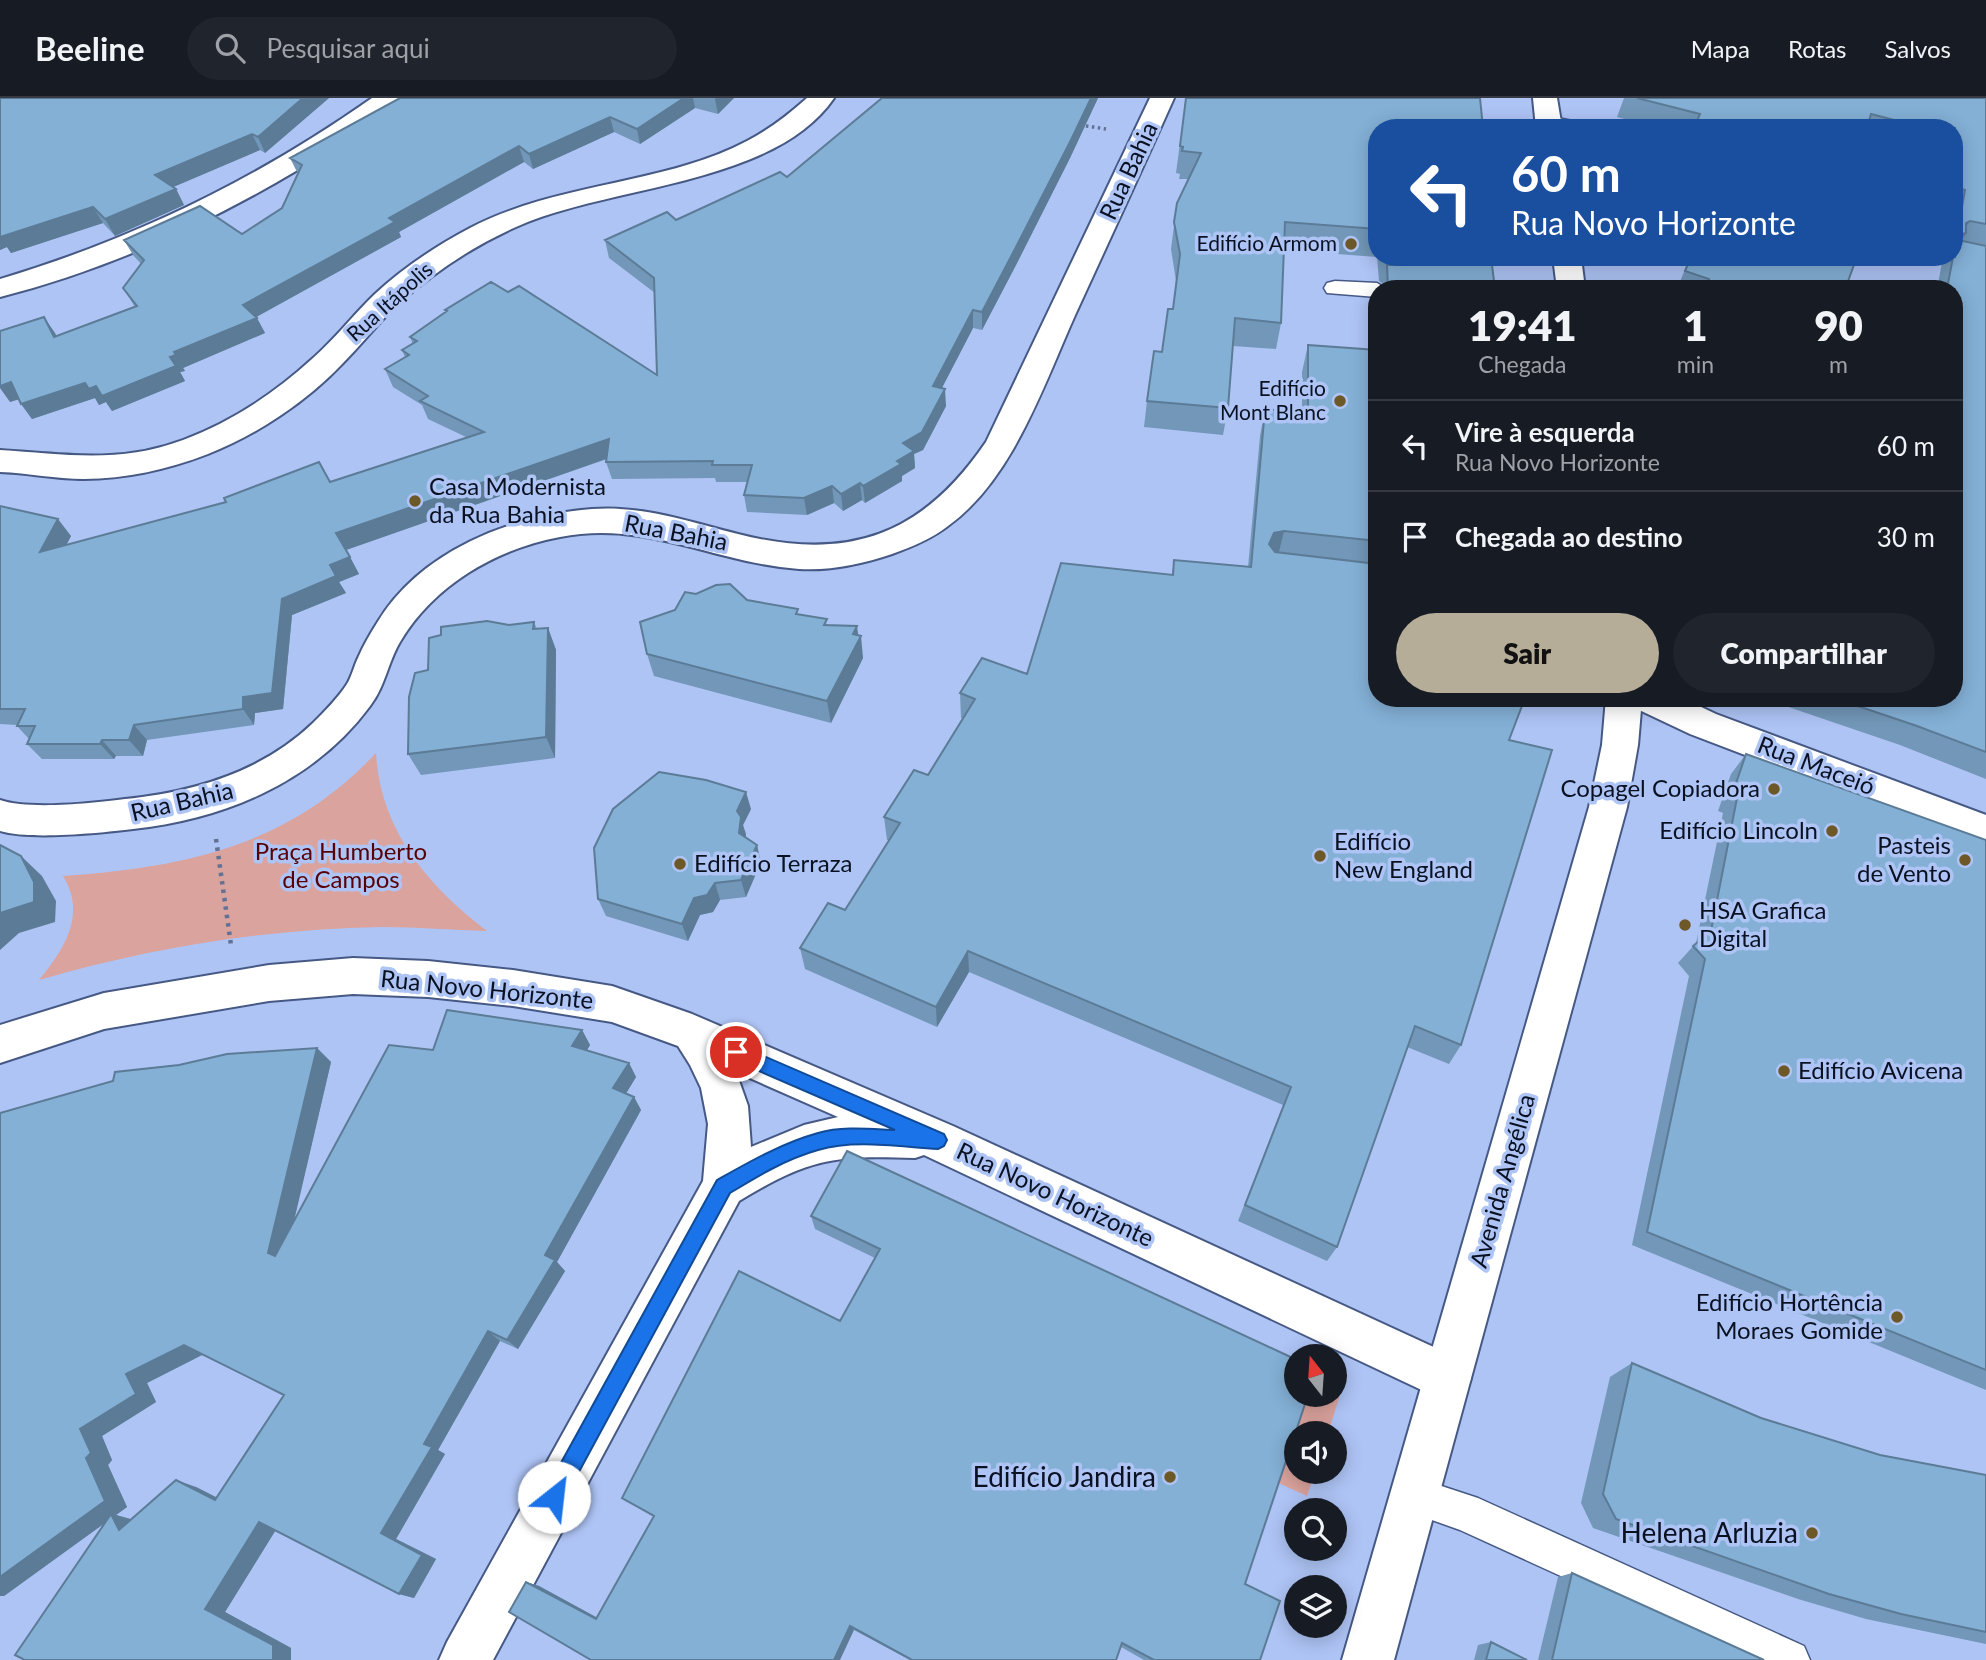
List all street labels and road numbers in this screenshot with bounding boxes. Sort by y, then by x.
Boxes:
street label: Rua Bahia [1092,117,1163,224]
street label: Rua Itápolis [341,256,437,346]
street label: Rua Bahia [622,507,730,556]
street label: Rua Maceió [1754,729,1879,800]
street label: Rua Bahia [128,775,236,826]
street label: Rua Novo Horizonte [379,963,595,1014]
street label: Avenida Angélica [1463,1090,1540,1271]
street label: Rua Novo Horizonte [953,1135,1159,1252]

